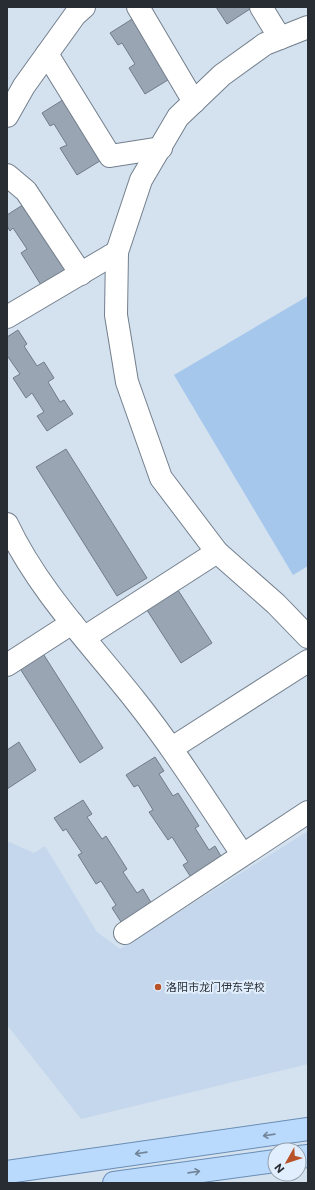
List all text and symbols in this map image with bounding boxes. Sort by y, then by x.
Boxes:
place label: 洛阳市龙门伊东学校 [166,980,265,993]
marker: 洛阳市龙门伊东学校 [153,982,163,992]
one-way arrow [263,1131,276,1139]
north arrow [267,1142,307,1182]
one-way arrow [135,1149,148,1157]
text: N [271,1161,286,1176]
one-way arrow [187,1168,200,1176]

